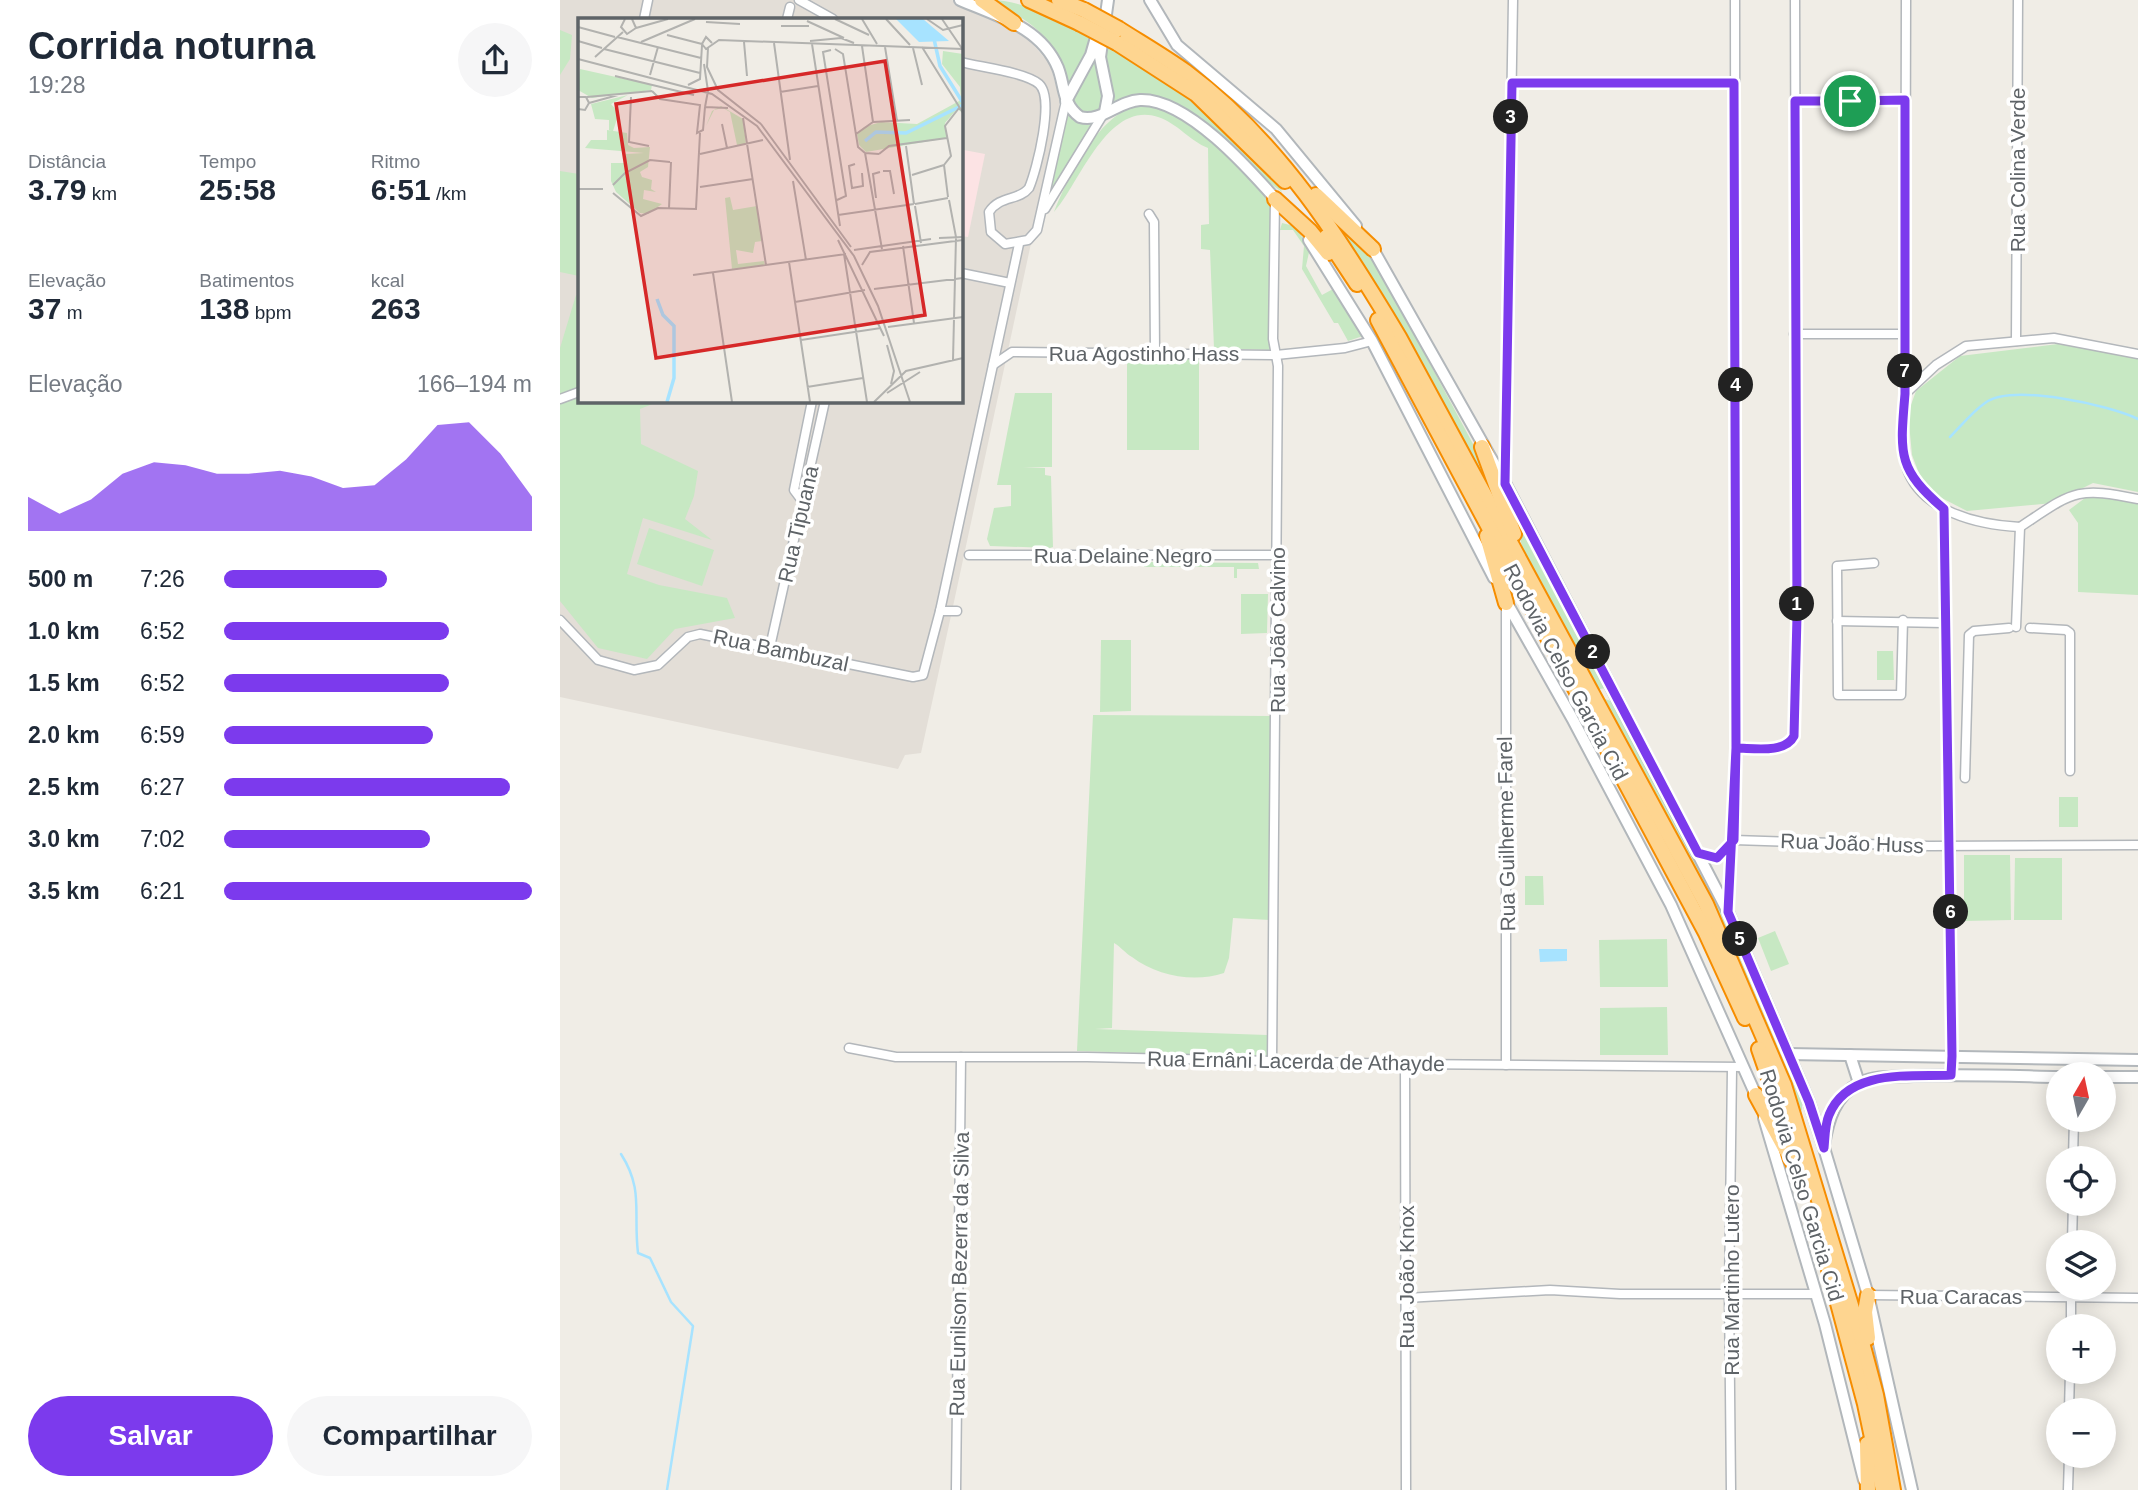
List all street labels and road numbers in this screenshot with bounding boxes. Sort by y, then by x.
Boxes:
street label: Rua Colina Verde [2006,88,2029,252]
street label: Rua Agostinho Hass [1049,342,1239,365]
street label: Rua Tipuana [773,463,823,585]
street label: Rua Delaine Negro [1034,544,1212,567]
street label: Rua João Calvino [1266,547,1289,713]
street label: Rodovia Celso Garcia Cid [1499,560,1633,784]
street label: Rua Bambuzal [711,624,851,676]
street label: Rua Guilherme Farel [1493,736,1519,932]
street label: Rua João Huss [1780,829,1924,857]
street label: Rua Ernâni Lacerda de Athayde [1147,1047,1445,1075]
street label: Rodovia Celso Garcia Cid [1756,1066,1848,1304]
street label: Rua Eunilson Bezerra da Silva [945,1131,973,1417]
street label: Rua Martinho Lutero [1720,1184,1743,1376]
street label: Rua João Knox [1395,1205,1418,1349]
street label: Rua Caracas [1900,1285,2022,1308]

